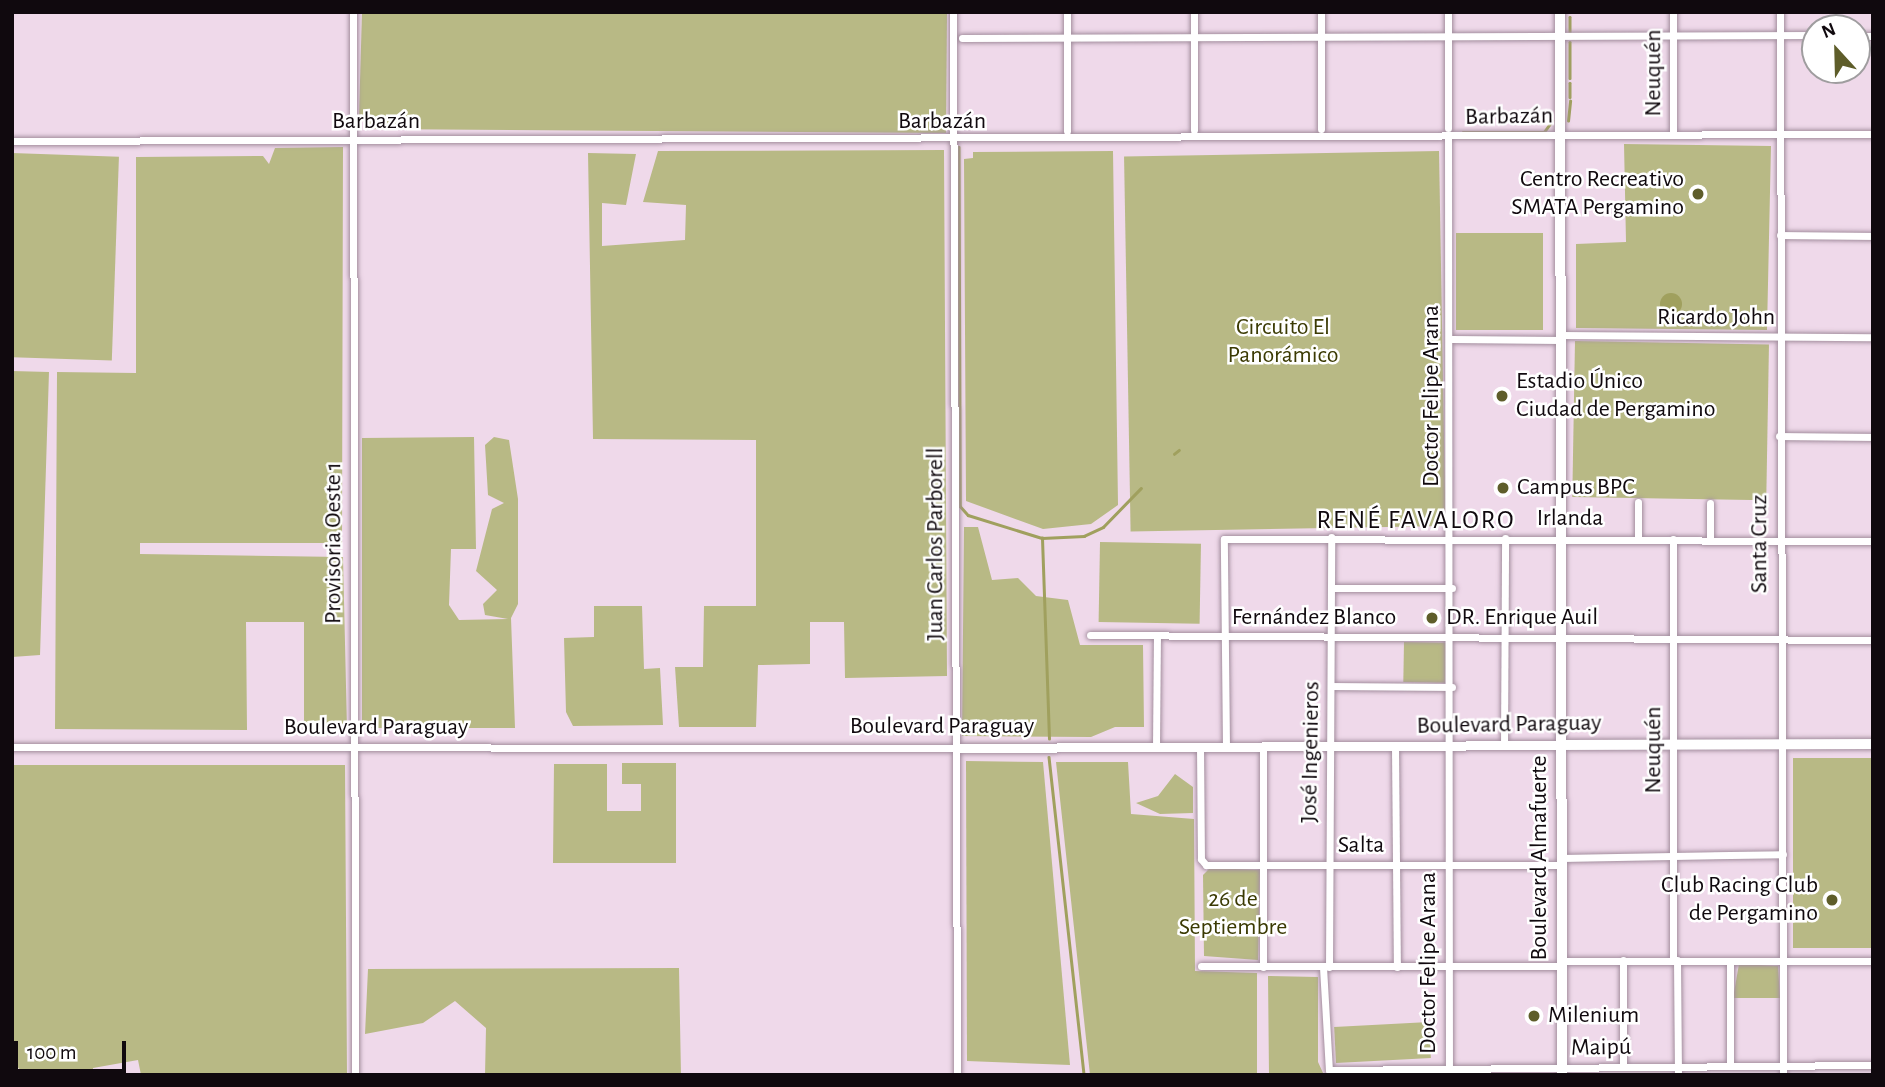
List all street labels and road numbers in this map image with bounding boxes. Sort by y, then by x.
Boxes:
street label: Neuquén [1640,29,1668,117]
street label: Barbazán [1465,102,1553,132]
street label: Barbazán [332,108,420,136]
street label: Barbazán [898,108,986,136]
street label: Ricardo John [1657,304,1775,332]
street label: Doctor Felipe Arana [1418,305,1446,487]
street label: Juan Carlos Parborell [922,447,950,641]
street label: Provisoria Oeste 1 [320,462,348,624]
street label: Santa Cruz [1746,495,1774,593]
street label: Irlanda [1537,505,1603,533]
street label: Fernández Blanco [1232,604,1396,632]
street label: José Ingenieros [1295,681,1327,823]
street label: Neuquén [1640,706,1668,794]
street label: Boulevard Paraguay [1416,709,1602,741]
street label: Boulevard Paraguay [850,713,1034,741]
street label: Boulevard Paraguay [284,714,468,742]
street label: Boulevard Almafuerte [1526,756,1554,960]
street label: Salta [1338,832,1384,860]
street label: Doctor Felipe Arana [1415,872,1443,1054]
street label: Maipú [1571,1033,1631,1063]

